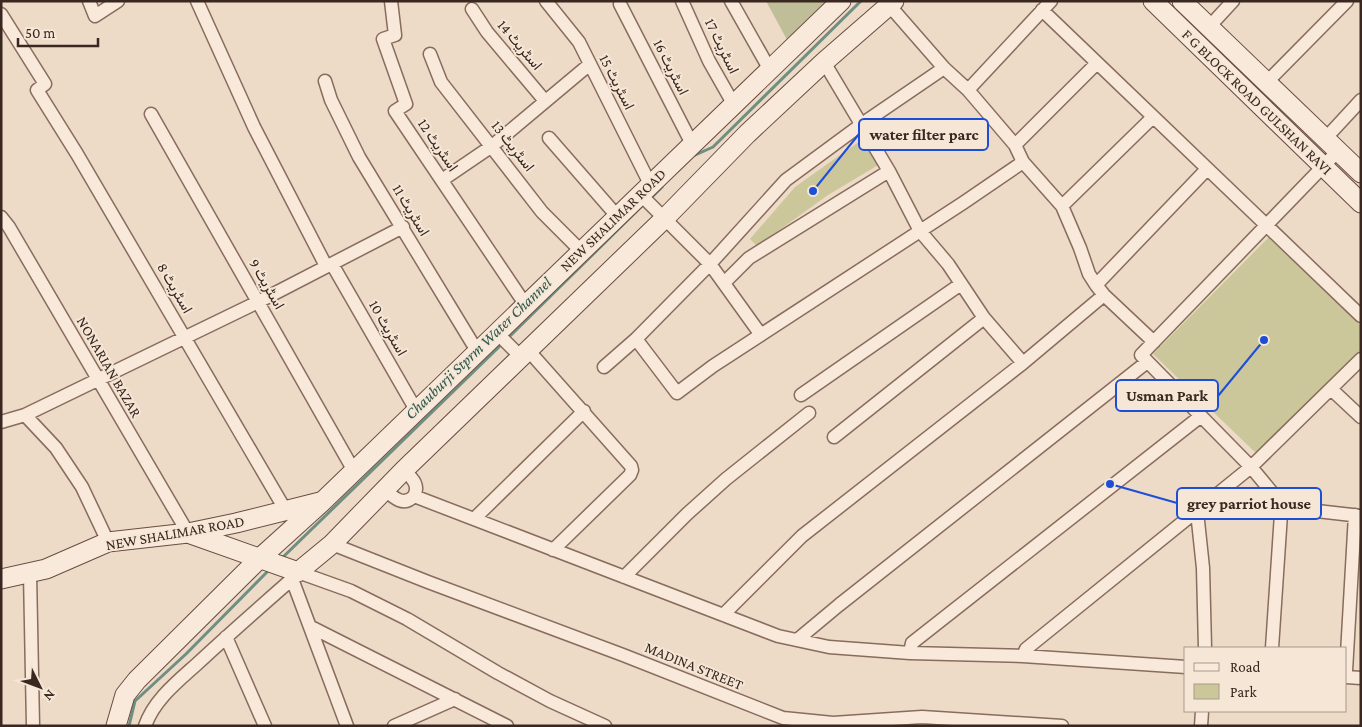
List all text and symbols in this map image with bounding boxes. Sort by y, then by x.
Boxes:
scale bar [18,15,98,47]
street label: اسٹریٹ 17 [701,16,742,77]
street label: اسٹریٹ 14 [494,17,545,74]
text: 50 m [25,25,55,41]
street label: F G BLOCK ROAD GULSHAN RAVI [1179,26,1335,178]
street label: اسٹریٹ 16 [649,37,692,98]
street label: اسٹریٹ 15 [595,52,638,113]
street label: اسٹریٹ 12 [414,116,461,175]
street label: اسٹریٹ 13 [488,118,538,175]
callout: water filter parc [859,119,988,150]
text: water filter parc [868,126,979,143]
street label: NEW SHALIMAR ROAD [557,165,669,275]
street label: اسٹریٹ 11 [388,181,433,239]
street label: اسٹریٹ 9 [245,256,288,312]
street label: اسٹریٹ 8 [153,260,196,317]
water label: Chauburji Stprm Water Channel [401,273,556,423]
street label: اسٹریٹ 10 [365,298,410,359]
street label: NONARIAN BAZAR [74,314,145,421]
callout: Usman Park [1116,380,1218,411]
text: Usman Park [1126,387,1208,404]
callout: grey parriot house [1177,488,1321,519]
text: grey parriot house [1187,495,1312,512]
street label: NEW SHALIMAR ROAD [104,513,246,553]
street label: MADINA STREET [643,639,745,693]
legend [1184,647,1347,712]
text: Road [1230,659,1261,675]
north arrow [15,662,65,712]
text: Park [1230,684,1257,700]
text: N [40,687,59,705]

